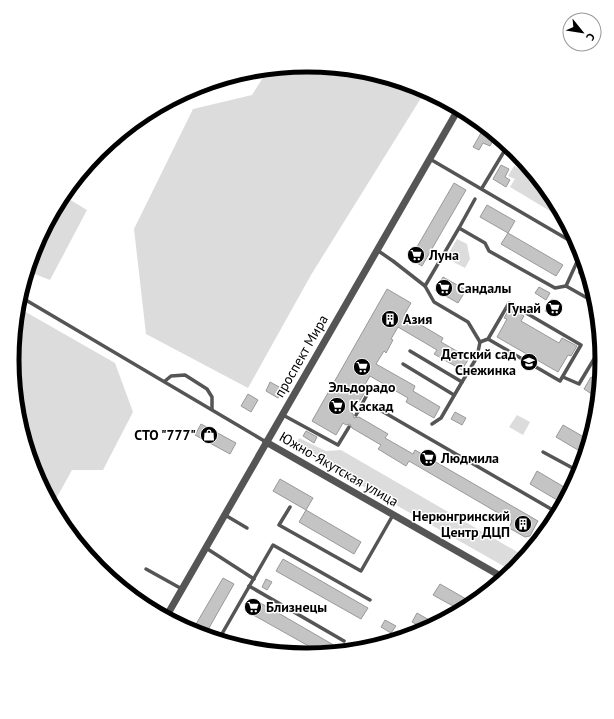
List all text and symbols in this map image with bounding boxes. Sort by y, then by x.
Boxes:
north arrow [562,12,602,52]
text: С [583,31,598,43]
supermarket icon: Луна [406,245,426,265]
place label: Луна [428,246,459,264]
supermarket icon: Сандалы [434,278,454,298]
place label: Сандалы [457,279,511,297]
supermarket icon: Гунай [544,298,564,318]
place label: Гунай [507,299,541,317]
building icon: Азия [380,309,400,329]
place label: Азия [403,310,432,328]
street label: проспект Мира [270,311,332,400]
place label: Детский сад Снежинка [441,345,516,379]
school or university icon: Детский сад Снежинка [519,352,539,372]
supermarket icon: Эльдорадо [352,357,372,377]
place label: Эльдорадо [328,378,396,396]
supermarket icon: Каскад [327,396,347,416]
place label: Каскад [350,397,393,415]
shop icon: СТО "777" [199,425,219,445]
place label: СТО "777" [134,426,196,444]
street label: Южно-Якутская улица [276,428,402,510]
supermarket icon: Людмила [418,448,438,468]
place label: Людмила [440,449,499,467]
place label: Нерюнгринский Центр ДЦП [412,507,510,541]
building icon: Нерюнгринский Центр ДЦП [513,514,533,534]
supermarket icon: Близнецы [243,597,263,617]
place label: Близнецы [266,598,327,616]

